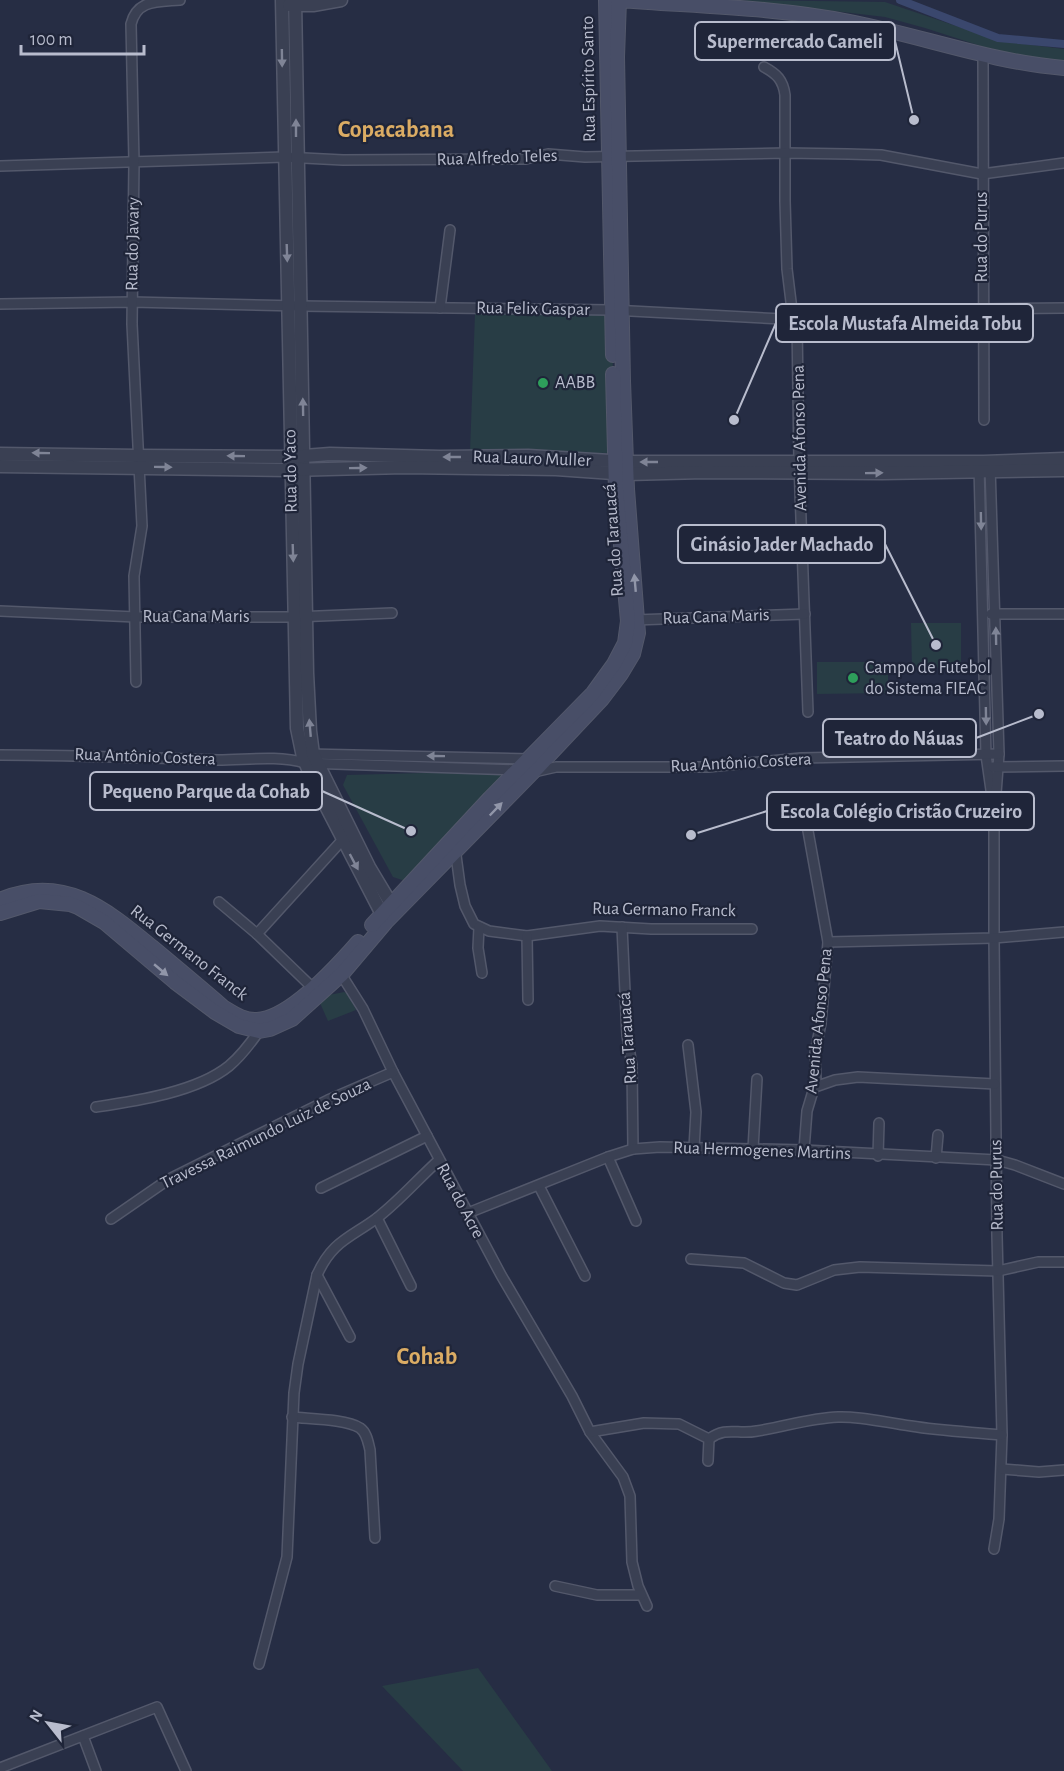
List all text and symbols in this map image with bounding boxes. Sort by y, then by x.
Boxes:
street label: Rua Espírito Santo [579,16,599,142]
scale bar [21,18,144,56]
callout: Supermercado Cameli [695,22,895,60]
text: 100 m [30,31,73,49]
text: Supermercado Cameli [707,32,883,52]
one-way arrow [278,49,287,68]
district label: Copacabana [338,118,454,142]
one-way arrow [291,119,301,138]
street label: Rua Alfredo Teles [436,147,558,169]
street label: Rua do Purus [973,192,991,283]
street label: Rua do Javary [123,197,143,291]
one-way arrow [282,244,292,263]
street label: Rua Felix Gaspar [476,299,590,319]
callout: Escola Mustafa Almeida Tobu [776,304,1033,342]
text: Escola Mustafa Almeida Tobu [788,314,1022,334]
street label: Avenida Afonso Pena [790,365,810,511]
place label: AABB [555,374,595,392]
marker: AABB [536,376,550,390]
one-way arrow [298,398,308,417]
street label: Rua do Yaco [281,429,301,513]
street label: Rua Lauro Muller [472,448,592,470]
one-way arrow [32,449,51,458]
one-way arrow [227,451,246,461]
one-way arrow [443,452,462,462]
one-way arrow [639,457,658,467]
one-way arrow [154,463,173,472]
one-way arrow [349,464,368,473]
one-way arrow [865,469,884,478]
street label: Rua do Tarauacá [601,483,627,597]
one-way arrow [977,511,986,530]
callout: Ginásio Jader Machado [678,525,885,563]
text: Ginásio Jader Machado [691,535,874,555]
one-way arrow [288,544,298,563]
one-way arrow [630,574,640,593]
street label: Rua Cana Maris [662,606,770,628]
street label: Rua Cana Maris [142,608,250,626]
one-way arrow [991,626,1001,645]
place label: Campo de Futebol do Sistema FIEAC [865,659,991,698]
marker: Campo de Futebol do Sistema FIEAC [846,671,860,685]
one-way arrow [981,706,991,725]
one-way arrow [305,718,315,737]
callout: Teatro do Náuas [823,719,976,757]
text: Teatro do Náuas [835,729,964,749]
street label: Rua Antônio Costera [74,746,216,768]
street label: Rua Antônio Costera [670,750,812,776]
one-way arrow [426,752,445,761]
callout: Pequeno Parque da Cohab [90,772,322,810]
text: Pequeno Parque da Cohab [102,782,310,802]
callout: Escola Colégio Cristão Cruzeiro [767,792,1034,830]
one-way arrow [489,801,503,816]
text: Escola Colégio Cristão Cruzeiro [780,802,1022,822]
one-way arrow [349,854,359,871]
street label: Rua Germano Franck [592,900,737,920]
street label: Rua Germano Franck [127,902,252,1005]
street label: Avenida Afonso Pena [802,947,836,1095]
one-way arrow [153,963,169,976]
street label: Rua Tarauacá [616,991,640,1085]
street label: Travessa Raimundo Luiz de Souza [158,1075,374,1193]
street label: Rua Hermogenes Martins [673,1139,851,1163]
street label: Rua do Purus [987,1139,1007,1231]
street label: Rua do Acre [433,1160,487,1242]
district label: Cohab [397,1345,457,1369]
north arrow [18,1693,78,1753]
text: N [26,1707,46,1725]

